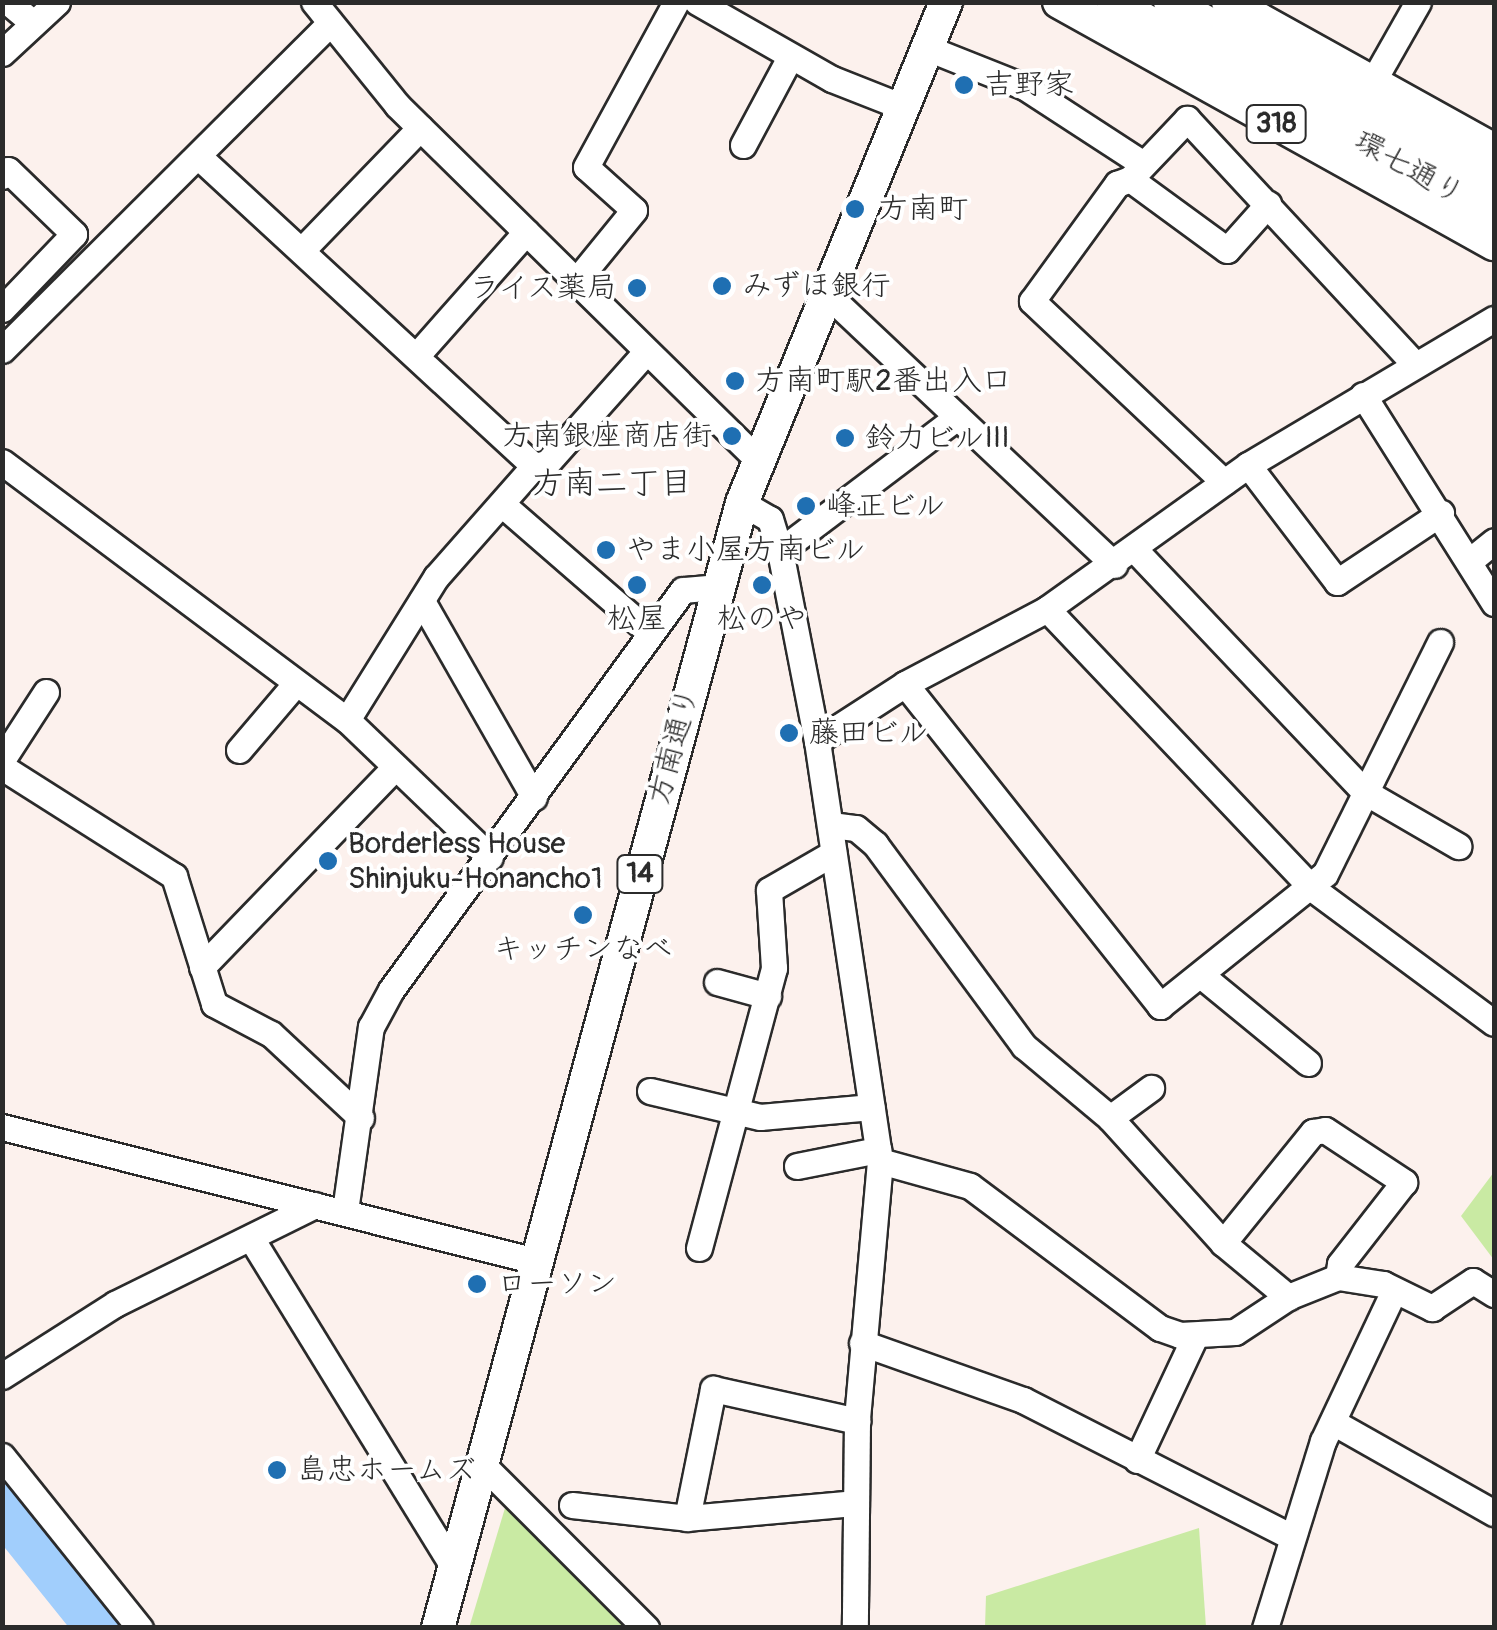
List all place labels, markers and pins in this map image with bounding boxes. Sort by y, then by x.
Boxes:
place label: 吉野家 [984,67,1074,103]
marker: 吉野家 [953,74,975,96]
place label: 方南町 [878,191,968,227]
marker: 方南町 [842,196,868,222]
place label: みずほ銀行 [742,268,892,304]
place label: ライス薬局 [467,270,617,306]
marker: みずほ銀行 [711,275,733,297]
marker: ライス薬局 [626,277,648,299]
place label: 方南町駅2番出入口 [755,363,1012,399]
marker: 方南町駅2番出入口 [724,370,746,392]
place label: 方南銀座商店街 [502,418,712,454]
place label: 鈴力ビルIII [865,420,1010,456]
marker: 方南銀座商店街 [721,425,743,447]
marker: 鈴力ビルIII [834,427,856,449]
place label: 峰正ビル [826,488,946,524]
marker: 峰正ビル [795,495,817,517]
place label: やま小屋方南ビル [626,532,866,568]
marker: やま小屋方南ビル [595,539,617,561]
marker: 松屋 [626,574,648,596]
marker: 松のや [751,574,773,596]
place label: 松屋 [607,601,667,637]
place label: 松のや [717,601,807,637]
place label: 藤田ビル [809,715,929,751]
marker: 藤田ビル [778,722,800,744]
place label: Borderless House Shinjuku-Honancho1 [348,826,603,896]
marker: Borderless House Shinjuku-Honancho1 [317,850,339,872]
marker: キッチンなべ [572,904,594,926]
place label: キッチンなべ [493,931,673,967]
place label: ローソン [497,1266,617,1302]
marker: ローソン [466,1273,488,1295]
place label: 島忠ホームズ [297,1452,477,1488]
marker: 島忠ホームズ [266,1459,288,1481]

